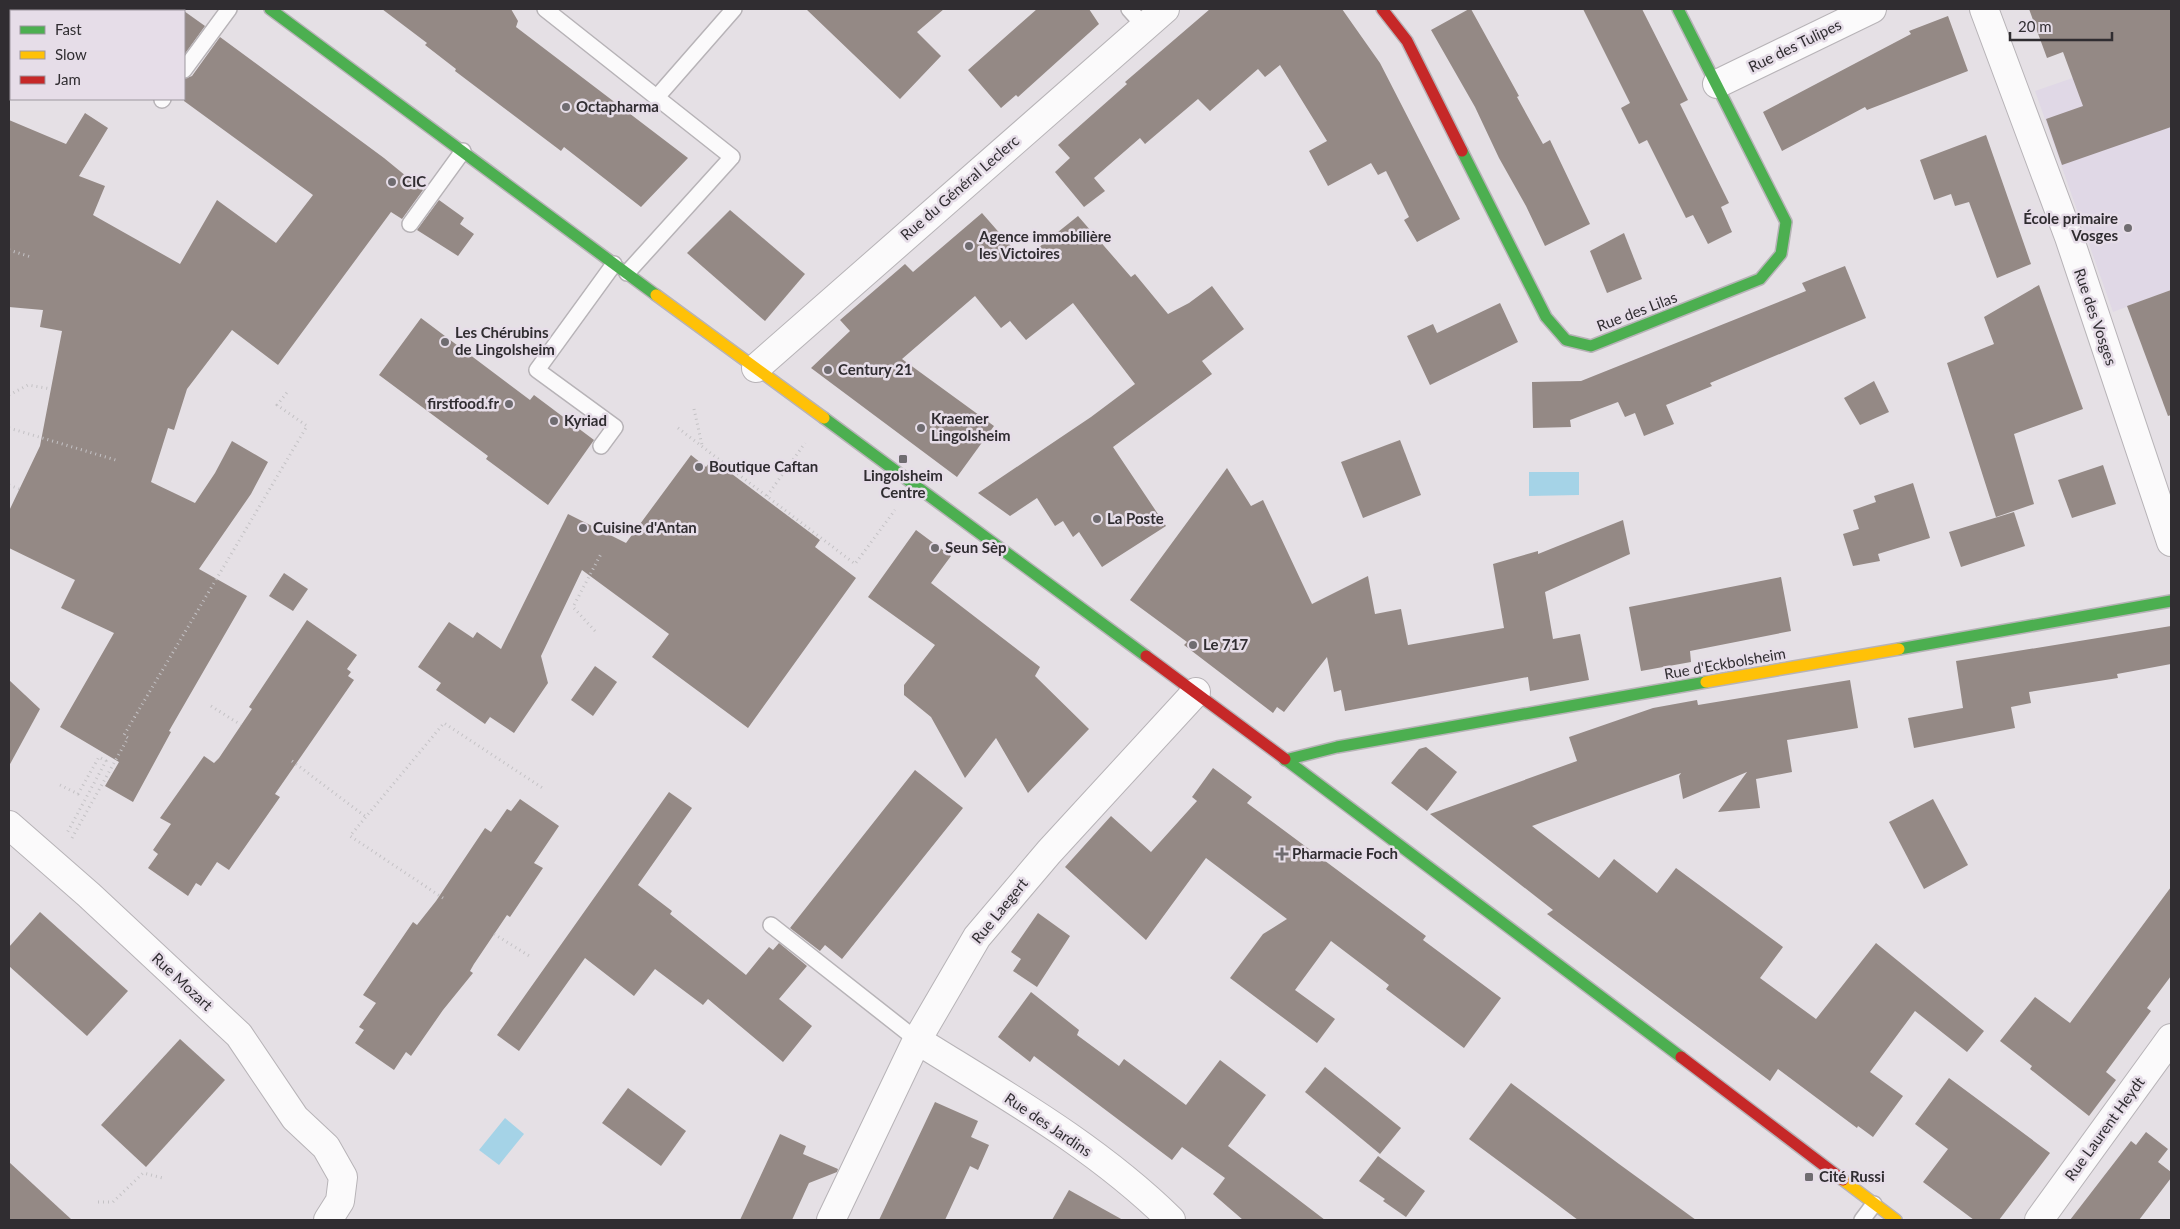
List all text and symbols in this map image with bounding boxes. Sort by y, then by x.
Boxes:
legend [10,10,185,100]
scale bar [2010,10,2112,42]
street label: Rue des Tulipes [1745,15,1844,75]
text: 20 m [2018,17,2052,35]
text: Fast [55,20,82,38]
text: Slow [55,45,87,63]
text: Jam [55,70,81,88]
place label: Octapharma [576,97,659,115]
marker: Octapharma [560,101,572,113]
street label: Rue du Général Leclerc [896,131,1022,244]
place label: CIC [402,172,426,190]
marker: CIC [386,176,398,188]
place label: École primaire Vosges [2023,209,2118,244]
marker: École primaire Vosges [2122,222,2134,234]
place label: Agence immobilière les Victoires [978,227,1111,262]
marker: Agence immobilière les Victoires [963,240,975,252]
street label: Rue des Vosges [2071,266,2121,368]
street label: Rue des Lilas [1594,287,1679,335]
place label: Les Chérubins de Lingolsheim [455,323,555,358]
marker: Les Chérubins de Lingolsheim [439,336,451,348]
place label: Century 21 [838,360,912,378]
marker: Century 21 [822,364,834,376]
place label: firstfood.fr [427,394,499,412]
marker: firstfood.fr [503,398,515,410]
place label: Kraemer Lingolsheim [931,409,1011,444]
place label: Kyriad [564,411,607,429]
marker: Kyriad [548,415,560,427]
marker: Kraemer Lingolsheim [915,422,927,434]
marker: Lingolsheim Centre [897,453,909,465]
place label: Boutique Caftan [709,457,818,475]
marker: Boutique Caftan [693,461,705,473]
place label: Lingolsheim Centre [863,466,943,501]
place label: La Poste [1107,509,1164,527]
marker: La Poste [1091,513,1103,525]
place label: Cuisine d'Antan [593,518,697,536]
marker: Cuisine d'Antan [577,522,589,534]
place label: Seun Sèp [945,538,1007,556]
marker: Seun Sèp [929,542,941,554]
place label: Le 717 [1203,635,1248,653]
marker: Le 717 [1187,639,1199,651]
street label: Rue d'Eckbolsheim [1663,643,1787,683]
place label: Pharmacie Foch [1292,844,1398,862]
marker: Pharmacie Foch [1276,848,1288,860]
street label: Rue Laegert [967,874,1031,947]
street label: Rue Mozart [149,949,217,1014]
street label: Rue Laurent Heydt [2061,1073,2148,1184]
street label: Rue des Jardins [1002,1088,1095,1160]
place label: Cité Russi [1819,1167,1885,1185]
marker: Cité Russi [1803,1171,1815,1183]

